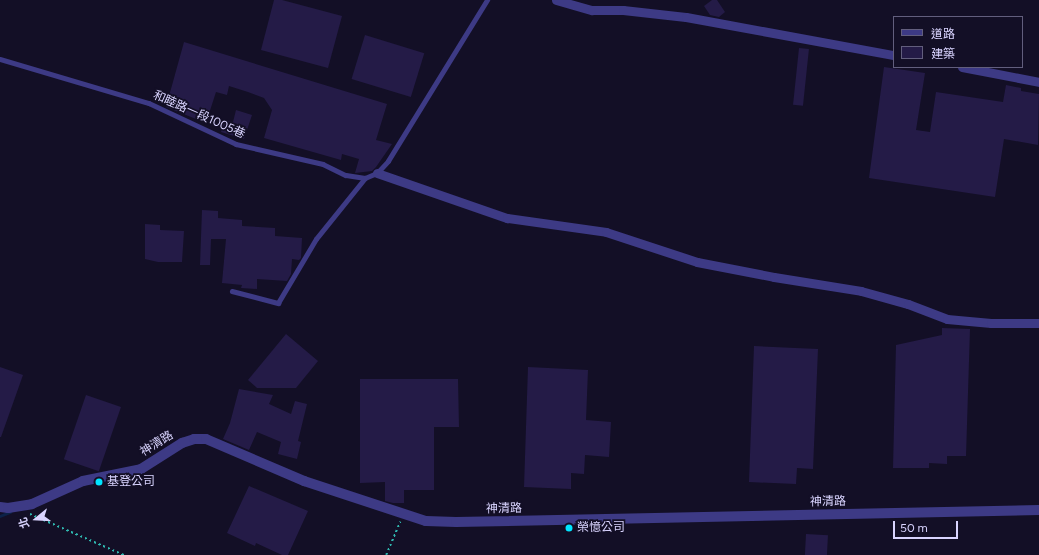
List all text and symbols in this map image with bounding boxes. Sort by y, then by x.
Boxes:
legend [893,16,1023,68]
text: 道路 [931,27,955,41]
text: 建築 [931,47,955,61]
street label: 和睦路一段1005巷 [151,88,247,142]
street label: 神清路 [138,428,176,460]
place label: 基登公司 [107,475,155,489]
marker: 基登公司 [94,477,104,487]
street label: 神清路 [810,494,846,510]
north arrow [16,499,56,539]
street label: 神清路 [486,501,522,517]
scale bar [895,513,960,539]
text: 北 [16,516,32,530]
place label: 榮憶公司 [577,521,625,535]
text: 50 m [900,521,928,535]
marker: 榮憶公司 [564,523,574,533]

